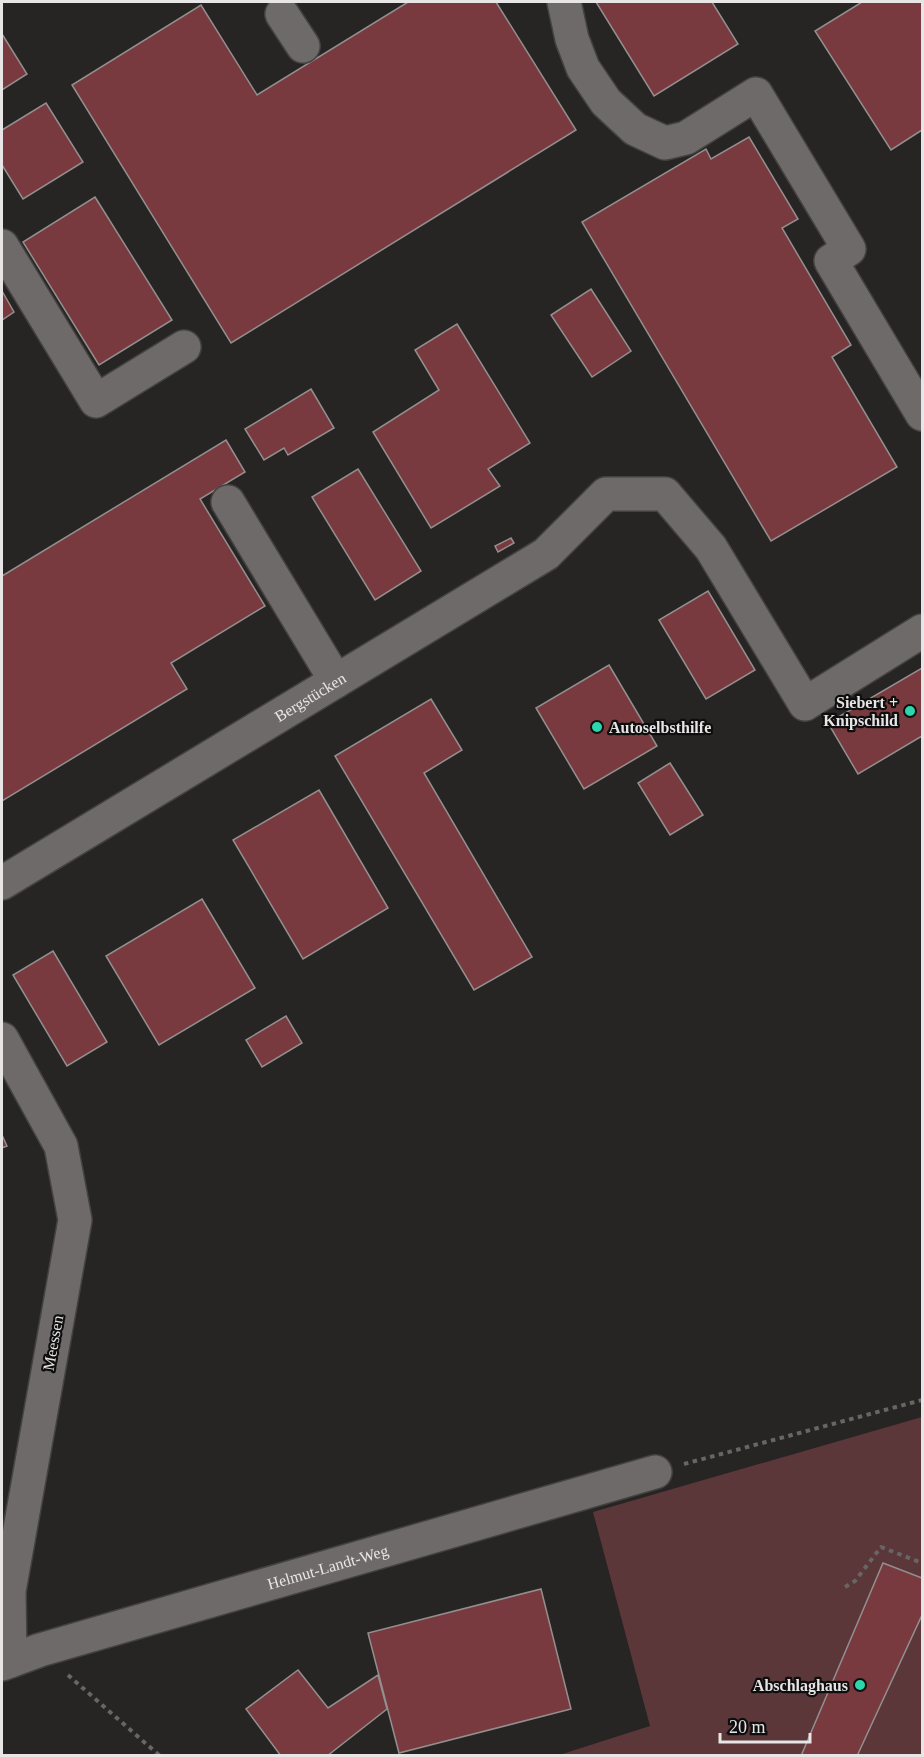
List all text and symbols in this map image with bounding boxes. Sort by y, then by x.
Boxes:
street label: Bergstücken [272,669,349,725]
place label: Siebert + Knipschild [823,694,898,730]
marker: Siebert + Knipschild [903,704,917,718]
place label: Autoselbsthilfe [609,719,711,736]
marker: Autoselbsthilfe [590,720,604,734]
street label: Meessen [40,1314,66,1372]
street label: Helmut-Landt-Weg [265,1541,390,1592]
place label: Abschlaghaus [753,1677,848,1695]
marker: Abschlaghaus [853,1678,867,1692]
scale bar [720,1706,810,1744]
text: 20 m [729,1717,766,1737]

